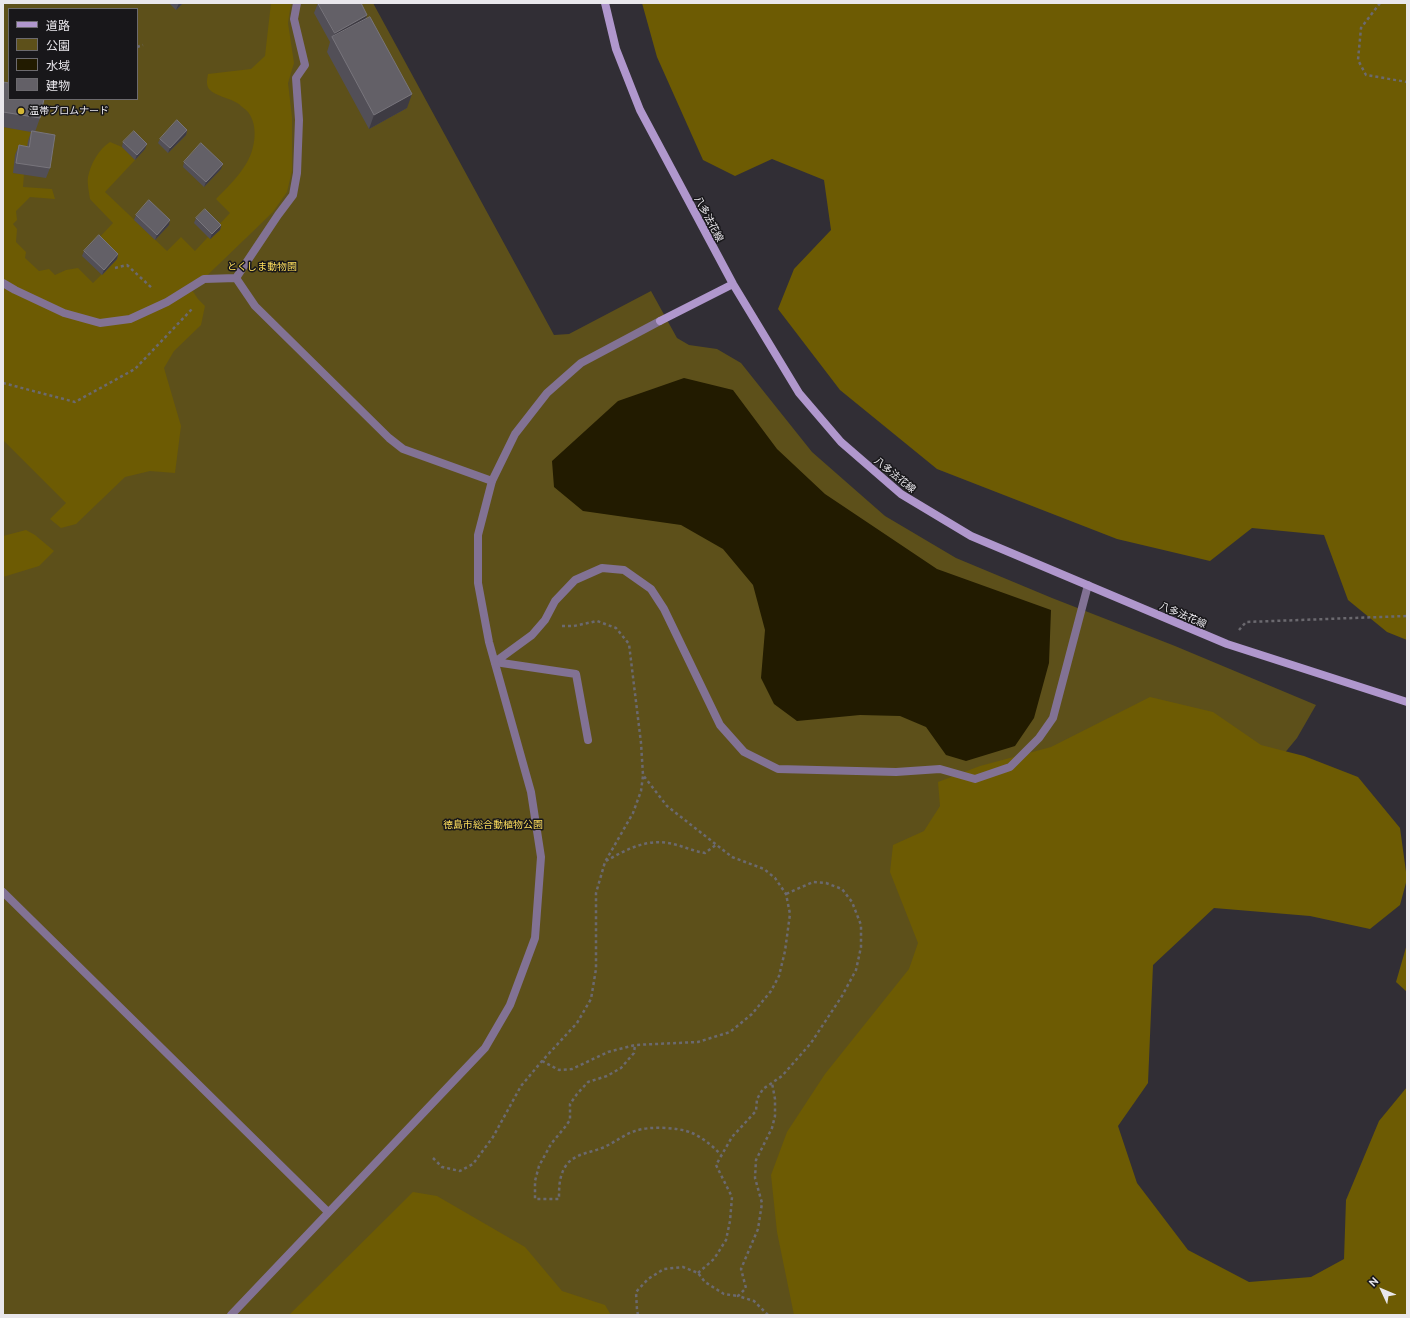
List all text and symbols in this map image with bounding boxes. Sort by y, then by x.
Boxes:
legend [8,8,138,100]
text: 道路 [46,19,70,32]
text: 公園 [46,39,70,52]
text: 水域 [46,59,70,72]
text: 建物 [46,79,70,92]
place label: 温帯ブロムナード [29,105,109,117]
marker: 温帯ブロムナード [16,106,26,116]
street label: 八多法花線 [692,194,726,244]
park label: とくしま動物園 [227,261,297,273]
street label: 八多法花線 [872,455,918,495]
street label: 八多法花線 [1158,600,1208,630]
park label: 徳島市総合動植物公園 [443,819,543,831]
north arrow [1362,1270,1402,1310]
text: N [1366,1275,1381,1289]

